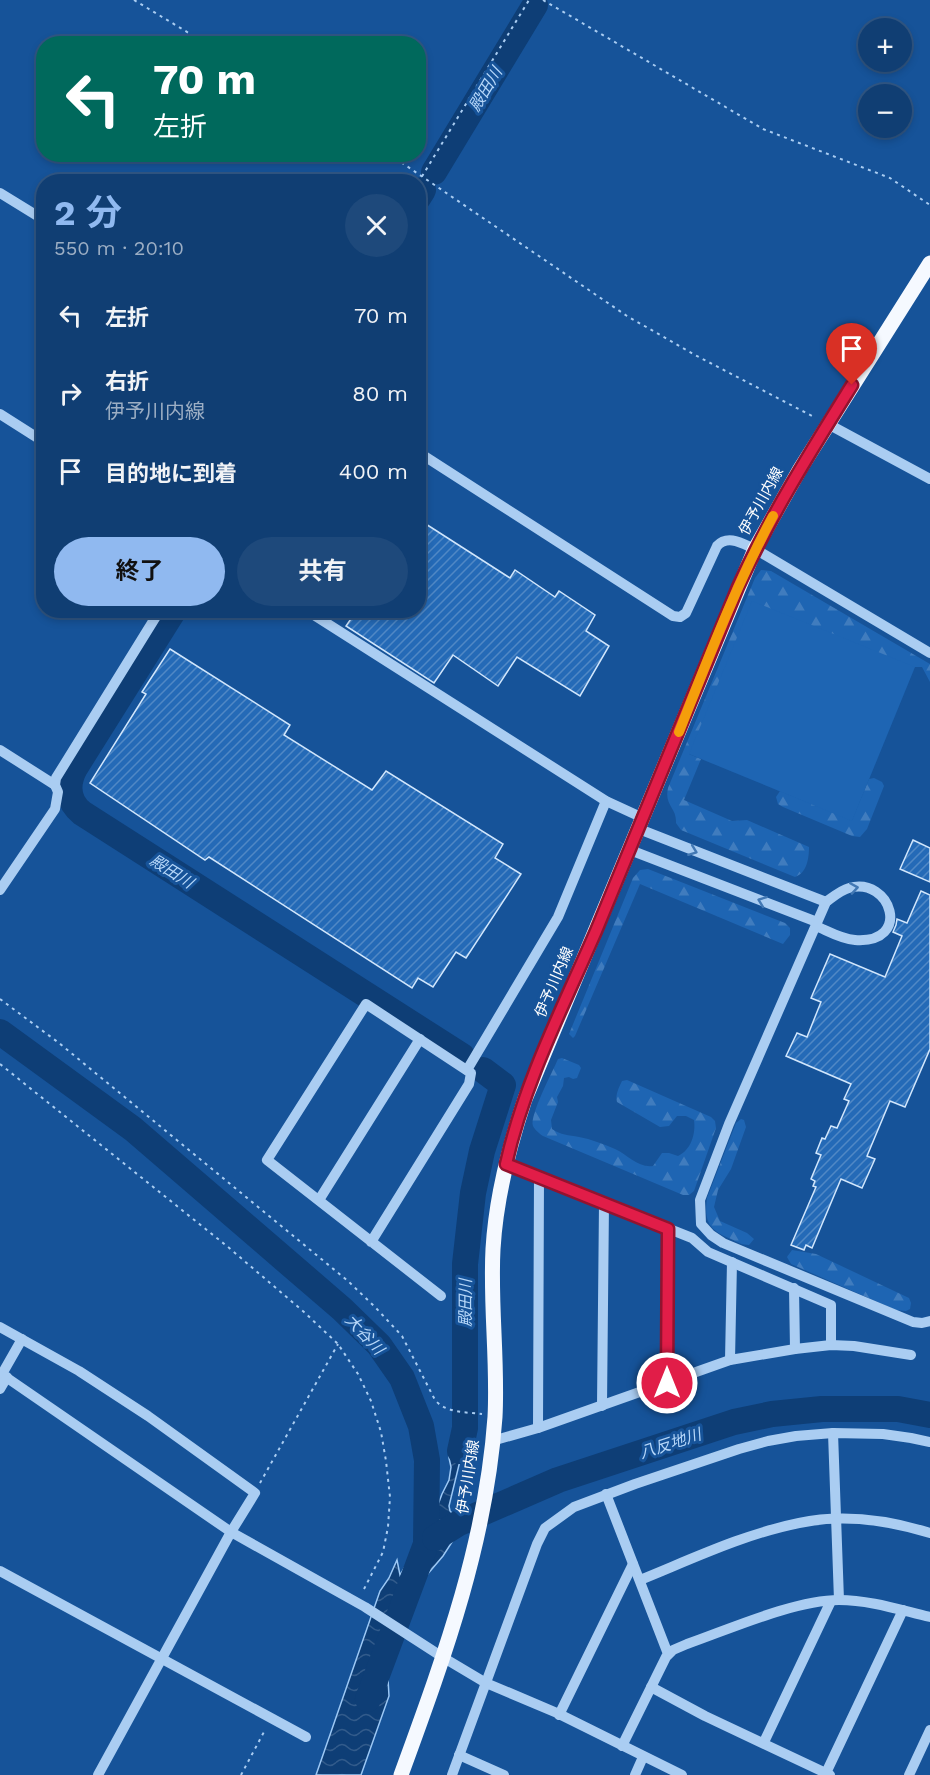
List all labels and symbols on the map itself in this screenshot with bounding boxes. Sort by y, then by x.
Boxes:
water label: 殿田川 [465,62,507,115]
pin [826,323,877,385]
street label: 伊予川内線 [735,464,787,538]
one-way arrow [687,843,698,856]
water label: 殿田川 [146,851,199,893]
one-way arrow [849,882,859,895]
one-way arrow [758,896,769,908]
street label: 伊予川内線 [531,944,577,1020]
water label: 殿田川 [456,1277,475,1327]
water label: 大谷川 [341,1310,389,1360]
position arrow [635,1351,699,1415]
water label: 八反地川 [637,1424,705,1462]
street label: 伊予川内線 [453,1439,483,1515]

